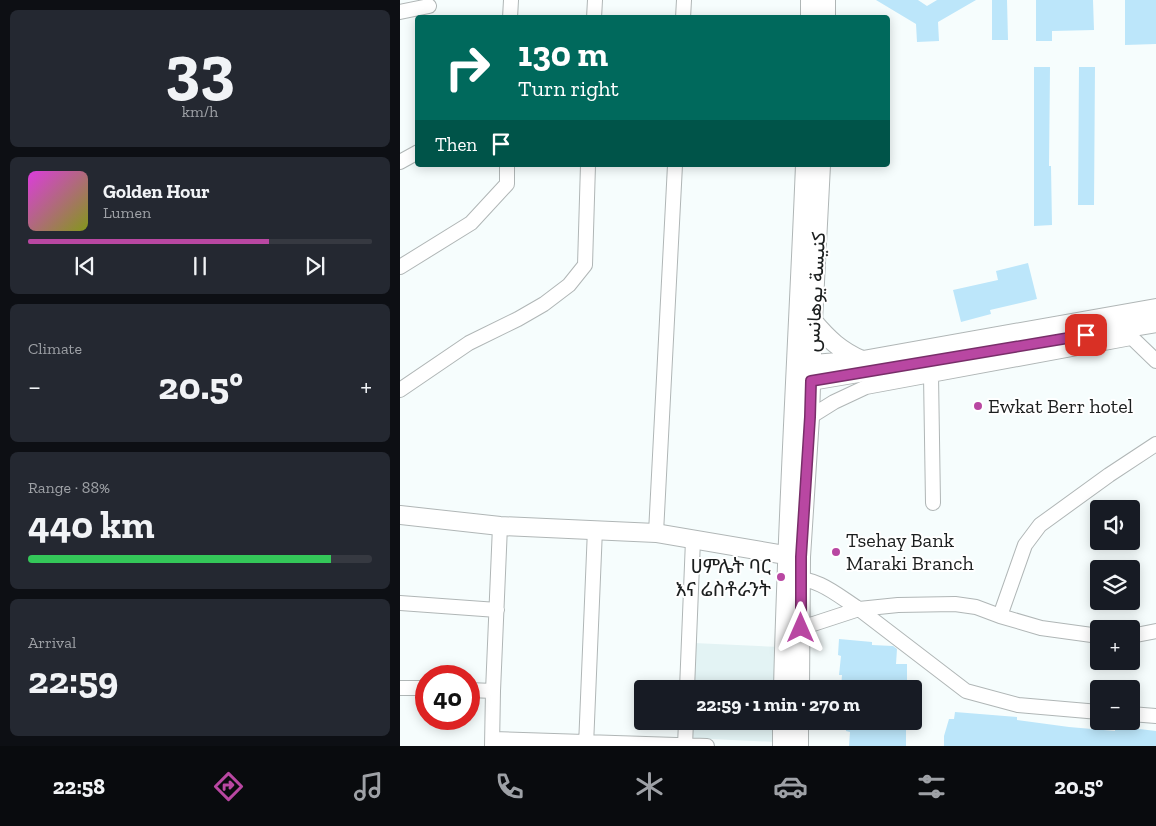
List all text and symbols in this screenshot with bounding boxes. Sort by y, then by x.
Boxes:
text: 33 [165,30,235,108]
text: 130 m [518,33,608,75]
icon: right [435,35,500,100]
text: Turn right [518,75,619,102]
text: km/h [182,102,218,121]
icon: arrive [487,130,515,158]
text: Then [435,133,477,156]
text: Golden Hour [103,180,210,203]
text: Lumen [103,203,151,222]
street label: كنيسة يوهانس [800,231,831,353]
icon: previous [71,252,99,280]
icon: pause [186,252,214,280]
icon: next [301,252,329,280]
pin [1065,314,1107,356]
icon: arrive [1072,321,1100,349]
text: Climate [28,339,82,358]
text: 20.5° [158,363,243,409]
text: − [28,370,41,403]
text: + [360,370,372,403]
place label: Ewkat Berr hotel [988,394,1133,418]
marker: Ewkat Berr hotel [972,400,984,412]
text: Range · 88% [28,478,110,497]
map controls [1090,500,1140,730]
button: sound [1090,500,1140,550]
text: 440 km [28,502,155,548]
place label: Tsehay Bank Maraki Branch [846,528,975,575]
marker: Tsehay Bank Maraki Branch [830,546,842,558]
place label: ሀምሌት ባር እና ሬስቶራንት [675,554,771,601]
button: layers [1090,560,1140,610]
marker: ሀምሌት ባር እና ሬስቶራንት [775,571,787,583]
position arrow [774,601,826,653]
button: + [1090,620,1140,670]
text: Arrival [28,633,76,652]
text: 22:59 [28,657,118,703]
speed limit sign: 40 [415,665,480,730]
button: − [1090,680,1140,730]
text: 22:59 · 1 min · 270 m [696,693,860,716]
icon: directions [211,769,246,804]
icon: music [351,769,386,804]
icon: phone [492,769,527,804]
icon: climate [632,769,667,804]
icon: car [773,769,808,804]
icon: filters [914,769,949,804]
text: 22:58 [53,773,105,800]
text: 20.5° [1054,773,1103,800]

